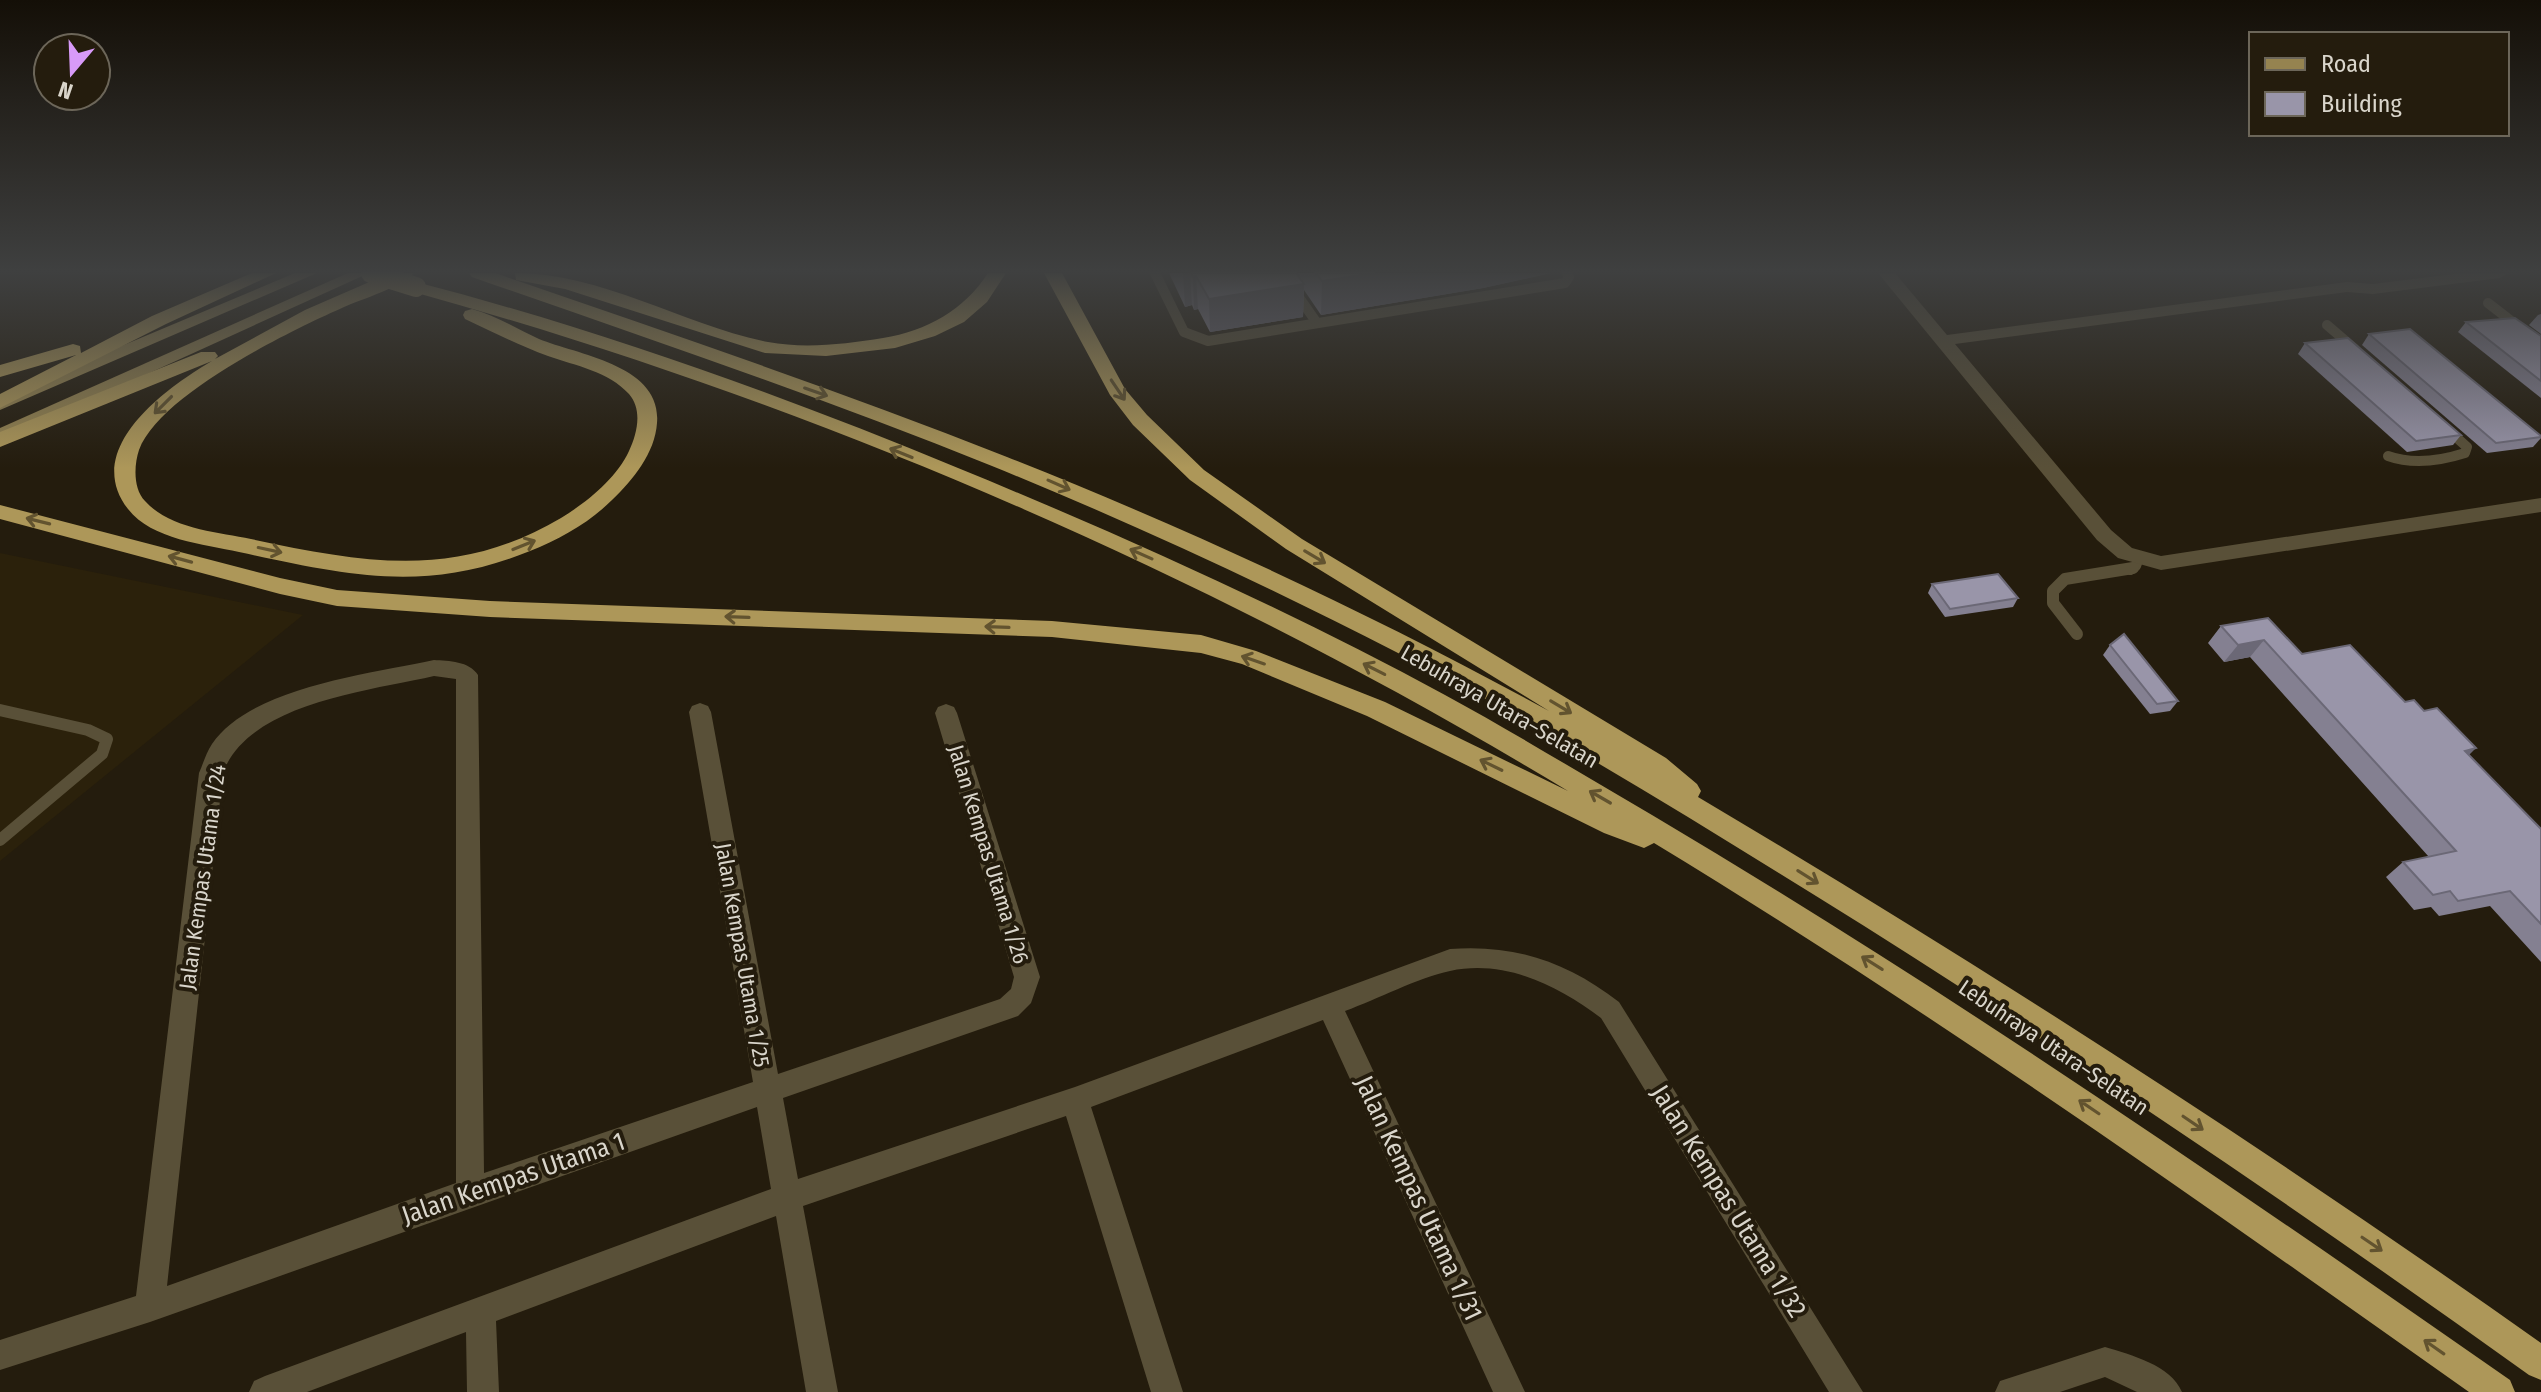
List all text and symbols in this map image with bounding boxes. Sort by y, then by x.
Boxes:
north arrow [32,32,112,112]
legend [2249,32,2509,136]
text: Road [2321,50,2371,78]
text: N [55,76,76,105]
text: Building [2321,90,2403,118]
one-way arrow [1110,378,1126,401]
one-way arrow [803,385,828,400]
one-way arrow [154,395,173,414]
one-way arrow [889,445,914,459]
one-way arrow [1046,478,1070,493]
one-way arrow [26,512,52,527]
one-way arrow [511,536,536,551]
one-way arrow [256,544,282,559]
one-way arrow [1129,546,1153,561]
one-way arrow [1303,549,1326,565]
one-way arrow [167,551,193,566]
one-way arrow [724,609,751,624]
one-way arrow [984,620,1011,635]
street label: Lebuhraya Utara–Selatan [1396,639,1603,774]
one-way arrow [1241,651,1266,666]
one-way arrow [1362,661,1386,676]
one-way arrow [1549,699,1572,715]
street label: Jalan Kempas Utama 1/26 [942,741,1035,967]
one-way arrow [1479,757,1503,772]
street label: Jalan Kempas Utama 1/24 [173,762,232,991]
one-way arrow [1589,789,1612,805]
street label: Jalan Kempas Utama 1/25 [709,841,776,1069]
one-way arrow [1797,869,1819,885]
one-way arrow [1861,955,1884,971]
street label: Lebuhraya Utara–Selatan [1954,974,2154,1121]
street label: Jalan Kempas Utama 1/31 [1348,1071,1489,1325]
street label: Jalan Kempas Utama 1/32 [1644,1079,1813,1323]
one-way arrow [2078,1098,2101,1114]
one-way arrow [2181,1114,2203,1131]
street label: Jalan Kempas Utama 1 [398,1126,629,1231]
one-way arrow [2360,1236,2383,1252]
one-way arrow [2424,1339,2446,1355]

